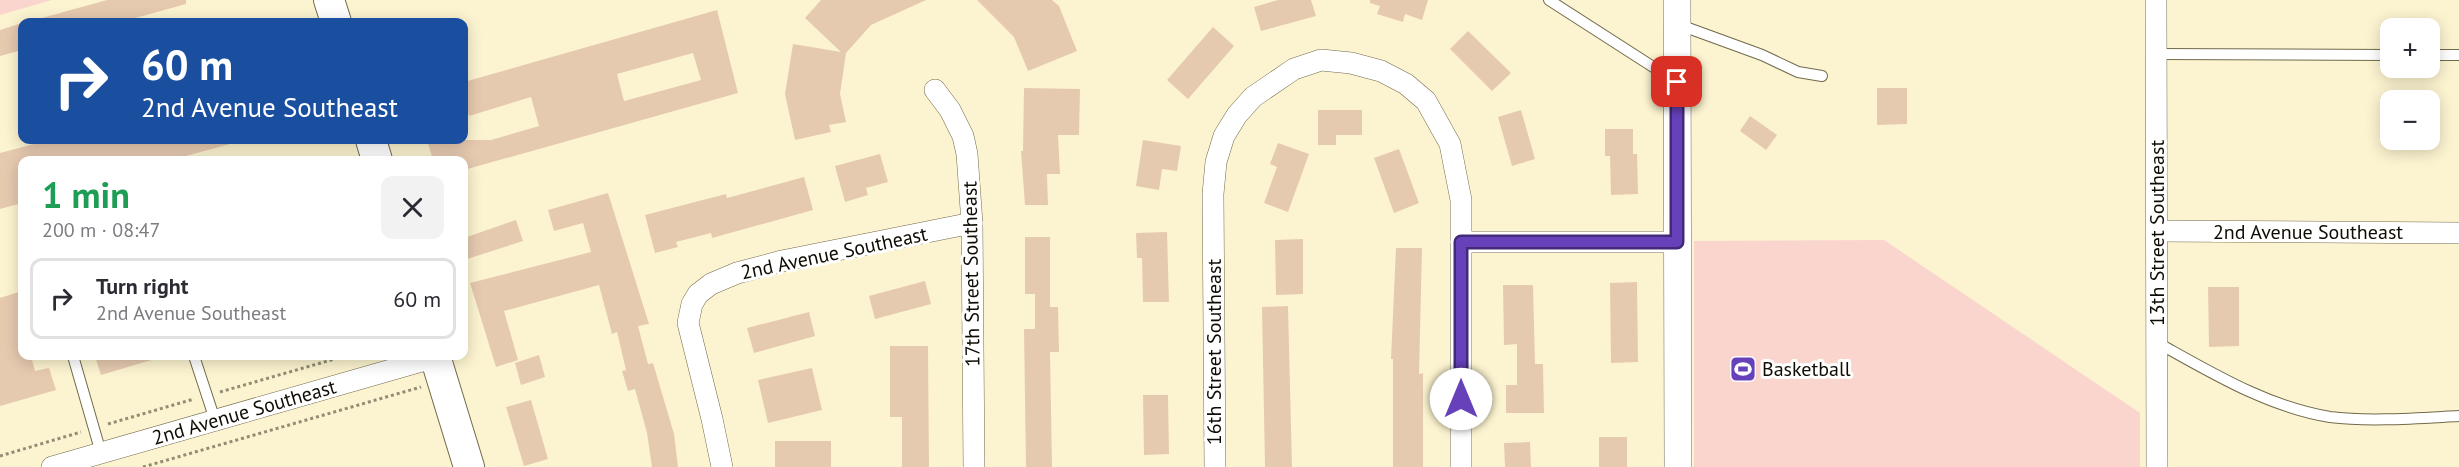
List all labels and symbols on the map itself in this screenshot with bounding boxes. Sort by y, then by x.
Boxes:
pin [1651,56,1702,107]
street label: 13th Street Southeast [2144,140,2170,326]
street label: 17th Street Southeast [956,181,986,367]
street label: 2nd Avenue Southeast [2213,219,2403,245]
street label: 2nd Avenue Southeast [738,220,930,285]
street label: 16th Street Southeast [1201,259,1227,445]
sports icon: Basketball [1728,354,1758,384]
place label: Basketball [1762,356,1851,382]
position arrow [1429,367,1493,431]
street label: 2nd Avenue Southeast [149,373,339,451]

